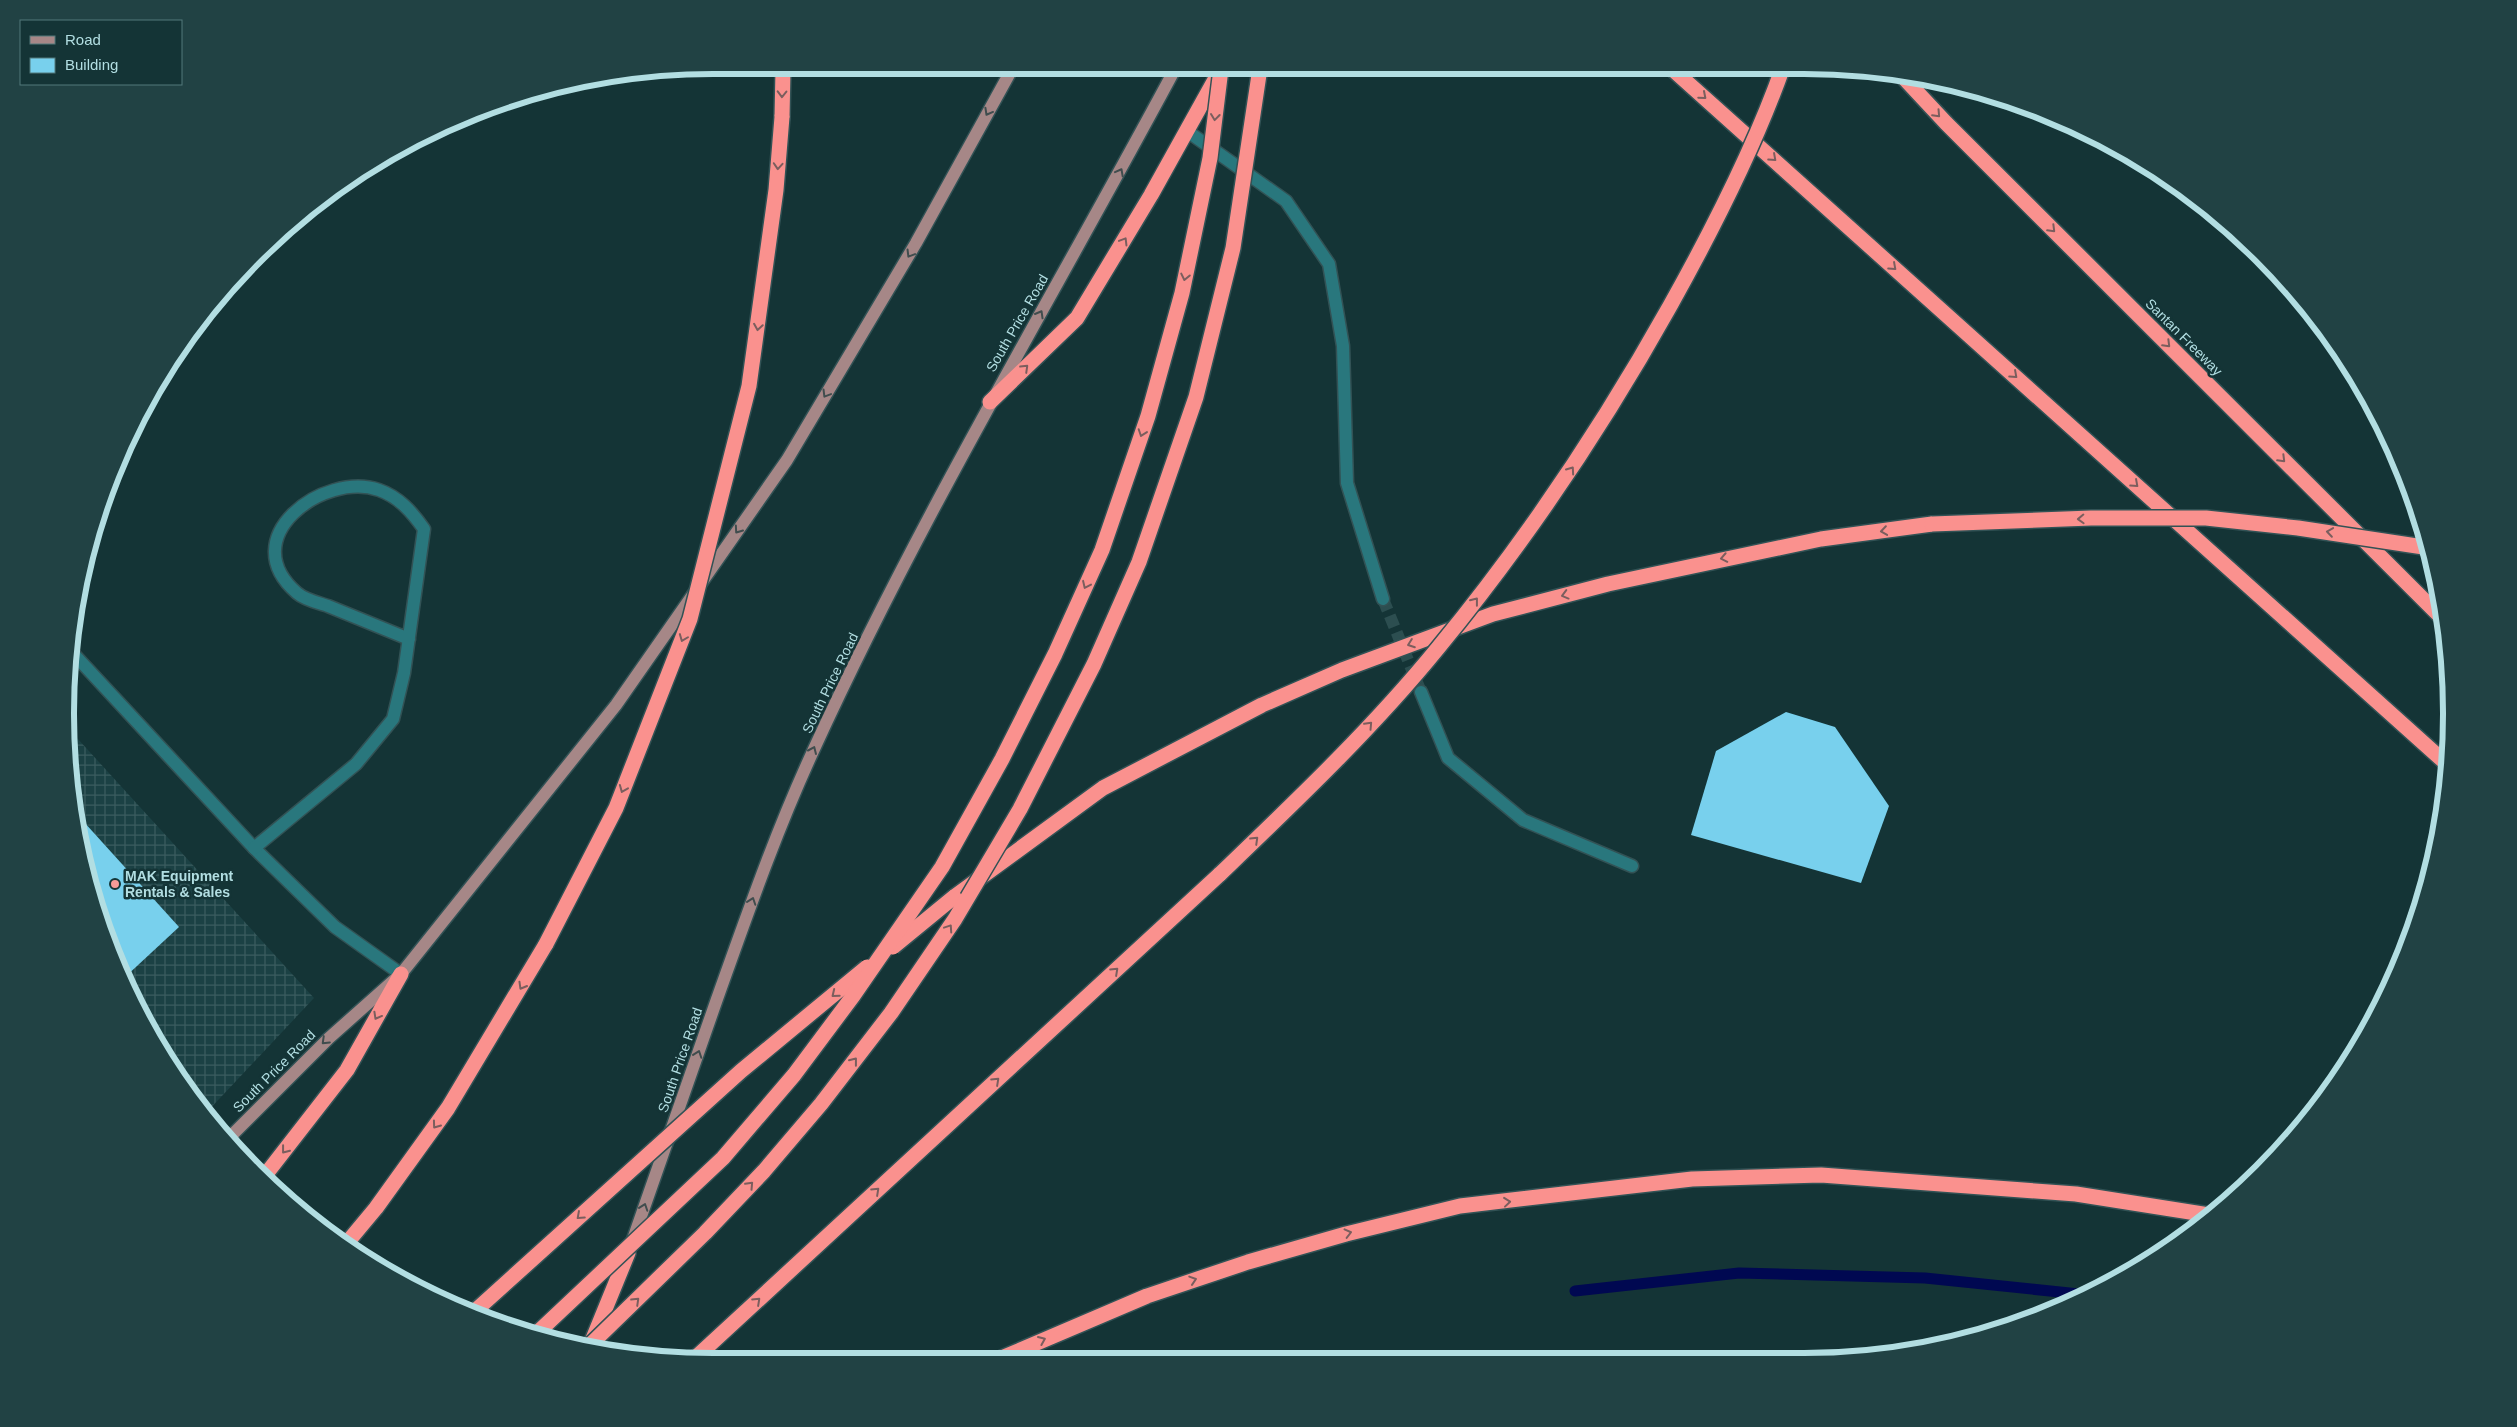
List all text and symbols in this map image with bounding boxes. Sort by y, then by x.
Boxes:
legend [20,20,182,85]
text: Road [65,31,101,48]
text: Building [65,56,118,73]
one-way arrow [777,90,787,98]
one-way arrow [1698,90,1707,99]
one-way arrow [985,107,995,116]
one-way arrow [1931,108,1940,117]
one-way arrow [1210,113,1221,121]
one-way arrow [1767,152,1776,161]
one-way arrow [773,162,784,170]
one-way arrow [1114,168,1124,177]
one-way arrow [2046,223,2055,232]
one-way arrow [1117,237,1127,246]
one-way arrow [906,249,916,258]
one-way arrow [1888,261,1897,270]
street label: South Price Road [983,271,1051,375]
one-way arrow [1180,272,1191,281]
street label: Santan Freeway [2142,295,2226,379]
one-way arrow [1034,310,1044,319]
one-way arrow [753,324,764,332]
one-way arrow [2161,338,2170,347]
one-way arrow [1020,365,1029,374]
one-way arrow [2008,369,2017,378]
one-way arrow [823,388,833,397]
one-way arrow [1138,429,1148,437]
one-way arrow [2276,453,2285,462]
one-way arrow [1565,467,1574,476]
one-way arrow [2129,478,2138,487]
one-way arrow [2077,513,2085,524]
one-way arrow [735,524,744,534]
one-way arrow [1879,525,1888,535]
one-way arrow [2326,528,2335,538]
one-way arrow [1719,552,1728,563]
one-way arrow [1082,580,1092,589]
one-way arrow [1562,589,1570,599]
one-way arrow [1469,598,1477,607]
street label: South Price Road [799,630,861,736]
one-way arrow [679,633,689,642]
one-way arrow [1407,638,1416,648]
one-way arrow [1363,721,1372,730]
one-way arrow [807,746,818,755]
one-way arrow [619,784,630,793]
one-way arrow [1249,837,1258,846]
place label: MAK Equipment Rentals & Sales [125,868,233,900]
marker: MAK Equipment Rentals & Sales [109,878,121,890]
one-way arrow [746,897,756,905]
one-way arrow [942,925,952,934]
one-way arrow [1110,968,1119,977]
one-way arrow [518,981,528,990]
one-way arrow [831,988,840,997]
street label: South Price Road [655,1006,705,1114]
one-way arrow [373,1011,383,1020]
street label: South Price Road [230,1027,318,1115]
one-way arrow [322,1035,331,1044]
one-way arrow [692,1050,702,1059]
one-way arrow [849,1058,857,1067]
one-way arrow [990,1078,999,1087]
one-way arrow [433,1119,442,1128]
one-way arrow [282,1144,291,1154]
one-way arrow [744,1182,753,1191]
one-way arrow [871,1188,880,1197]
one-way arrow [1504,1196,1512,1207]
one-way arrow [638,1204,648,1212]
one-way arrow [577,1210,586,1219]
one-way arrow [1344,1228,1353,1239]
one-way arrow [1188,1276,1196,1286]
one-way arrow [630,1298,639,1307]
one-way arrow [751,1298,760,1307]
one-way arrow [1037,1335,1046,1346]

